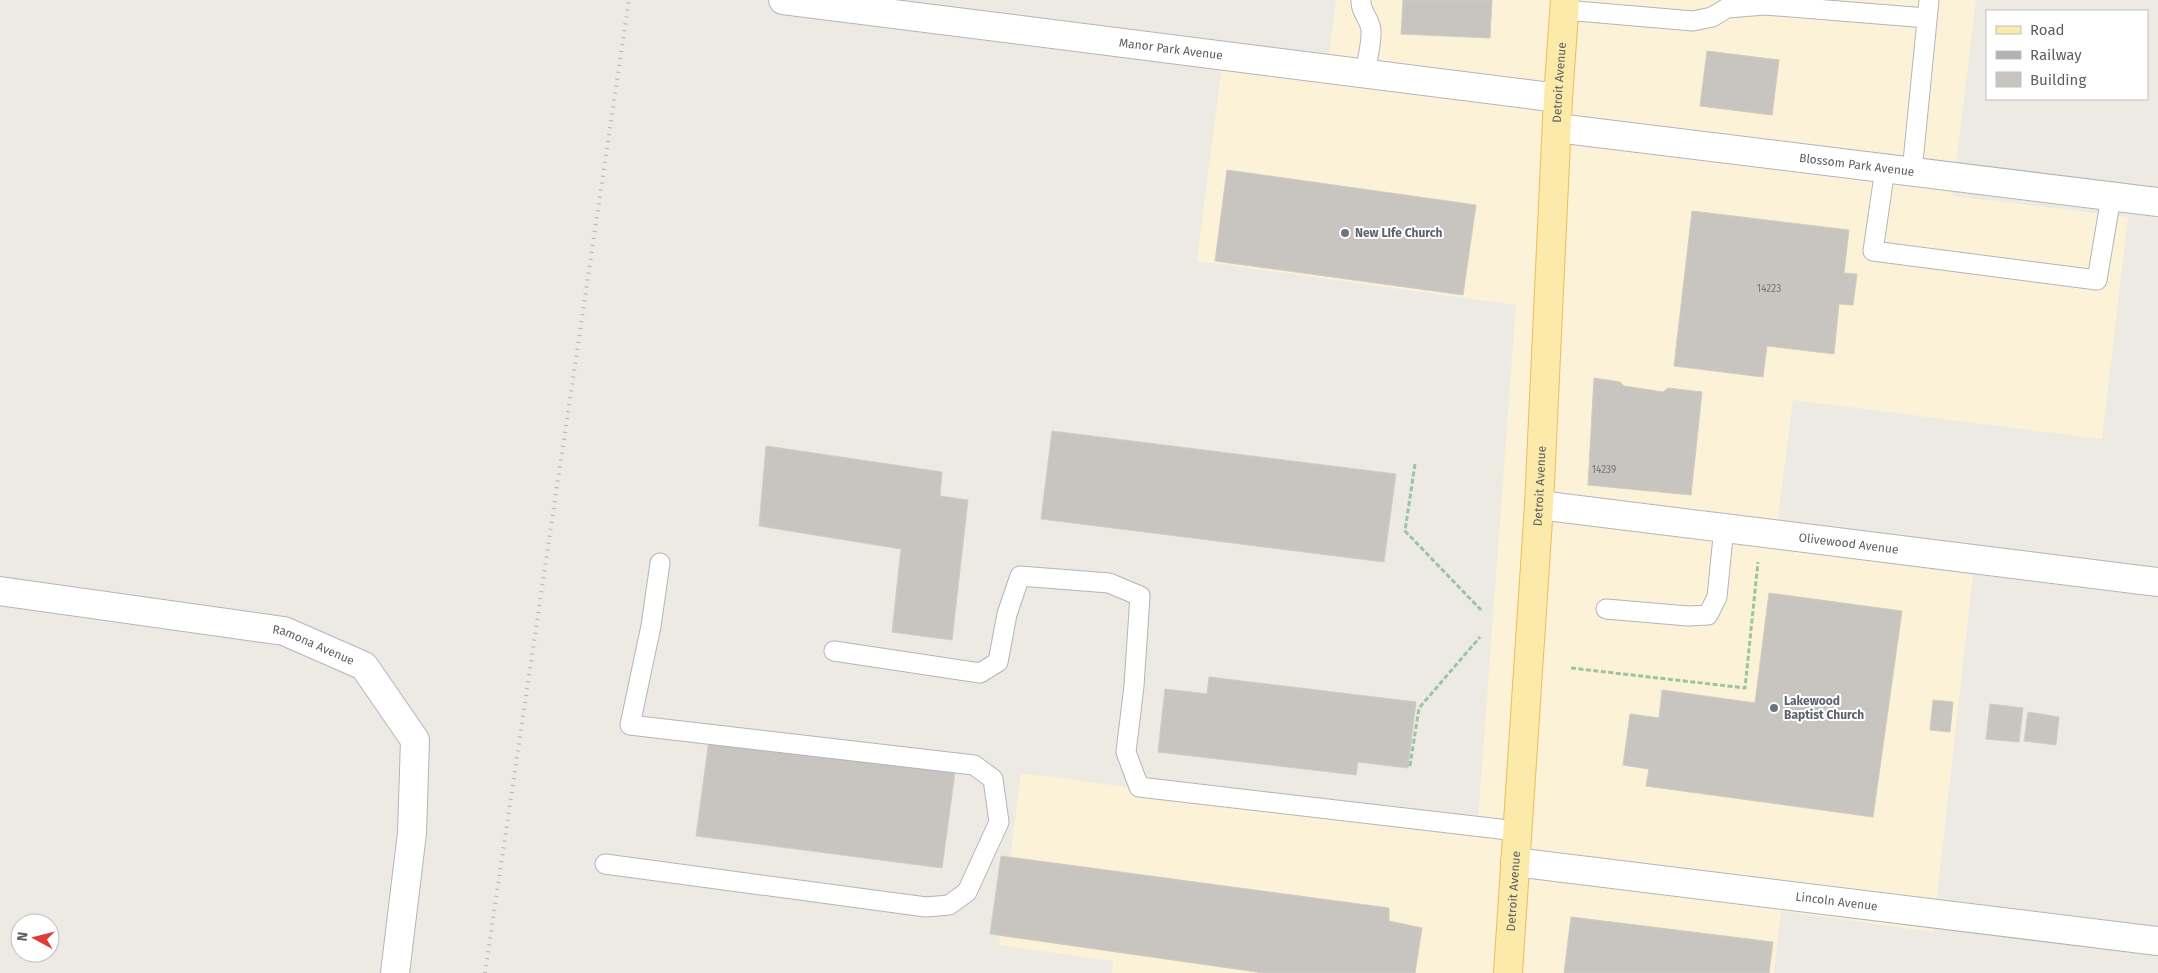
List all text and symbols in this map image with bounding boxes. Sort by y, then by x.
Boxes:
legend [1986,10,2148,100]
text: Road [2030,21,2065,39]
street label: Manor Park Avenue [1118,36,1224,63]
street label: Detroit Avenue [1550,42,1569,123]
text: Railway [2030,46,2082,64]
text: Building [2030,71,2086,89]
street label: Blossom Park Avenue [1798,151,1915,179]
place label: New LIfe Church [1355,226,1442,240]
marker: New LIfe Church [1339,227,1351,239]
house number: 14223 [1757,283,1781,295]
street label: Detroit Avenue [1531,445,1549,527]
house number: 14239 [1592,464,1616,476]
street label: Olivewood Avenue [1798,530,1899,557]
street label: Ramona Avenue [272,622,356,668]
place label: Lakewood Baptist Church [1784,694,1864,722]
marker: Lakewood Baptist Church [1768,702,1780,714]
street label: Detroit Avenue [1504,850,1523,932]
street label: Lincoln Avenue [1795,890,1878,913]
north arrow [10,913,60,963]
text: N [14,931,32,942]

